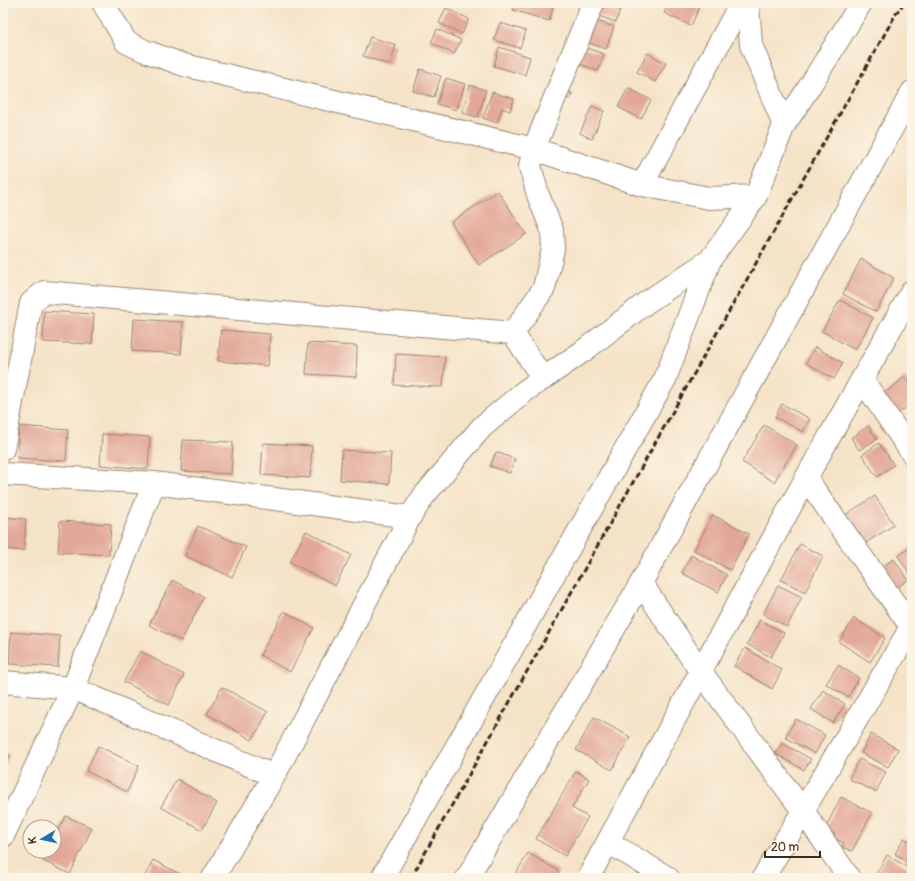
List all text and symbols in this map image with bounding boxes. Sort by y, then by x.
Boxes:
north arrow [22,819,62,859]
scale bar [765,833,820,859]
text: K [26,836,40,845]
text: 20 m [771,840,800,855]

